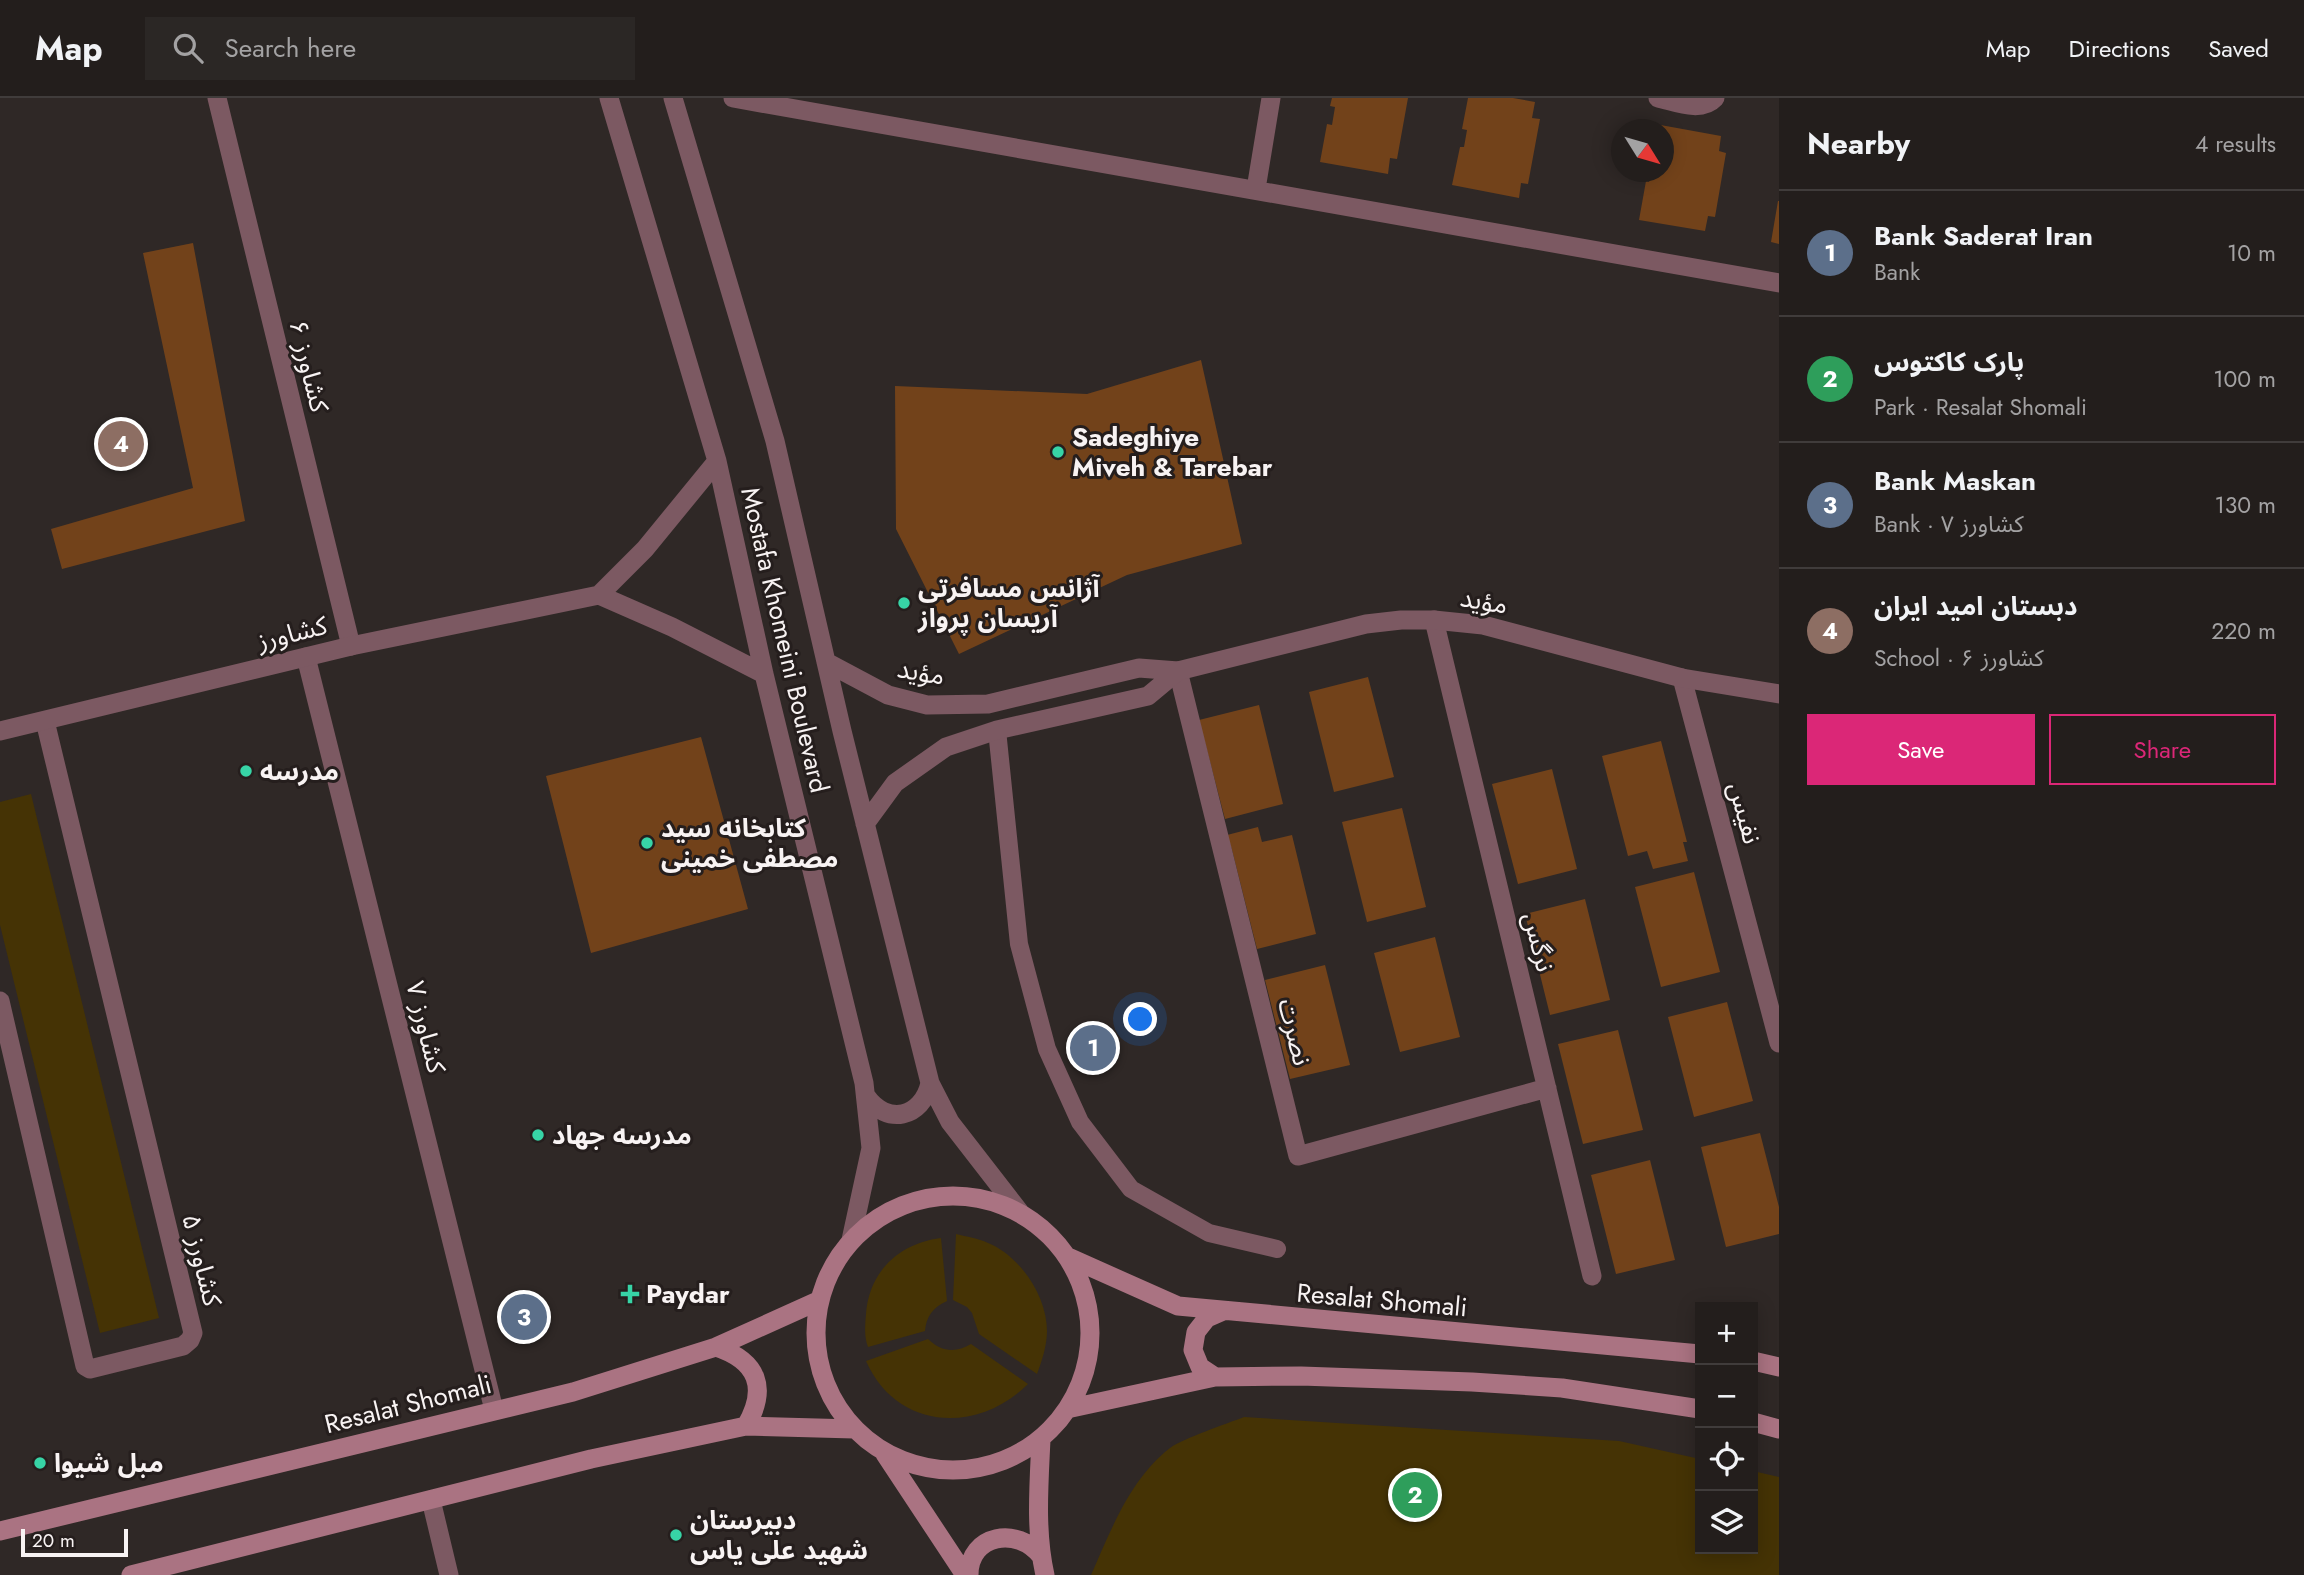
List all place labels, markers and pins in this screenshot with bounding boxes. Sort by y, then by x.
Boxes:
pin: 4 [98,418,144,470]
place label: Sadeghiye Miveh & Tarebar [1072,418,1273,486]
marker: Sadeghiye Miveh & Tarebar [1050,444,1066,460]
place label: آژانس مسافرتی آریسان پرواز [917,569,1100,637]
marker: آژانس مسافرتی آریسان پرواز [896,595,912,611]
place label: مدرسه [260,752,339,790]
marker: مدرسه [238,763,254,779]
place label: کتابخانه سید مصطفی خمینی [661,809,838,877]
marker: کتابخانه سید مصطفی خمینی [639,835,655,851]
pin: 1 [1070,1022,1116,1074]
place label: مدرسه جهاد [552,1116,692,1154]
marker: مدرسه جهاد [530,1127,546,1143]
place label: Paydar [646,1275,730,1313]
marker: Paydar [620,1284,640,1304]
pin: 3 [501,1291,547,1343]
place label: مبل شیوا [54,1444,164,1482]
marker: مبل شیوا [32,1455,48,1471]
pin: 2 [1392,1469,1438,1521]
place label: دبیرستان شهید علی یاس [690,1501,868,1569]
marker: دبیرستان شهید علی یاس [668,1527,684,1543]

